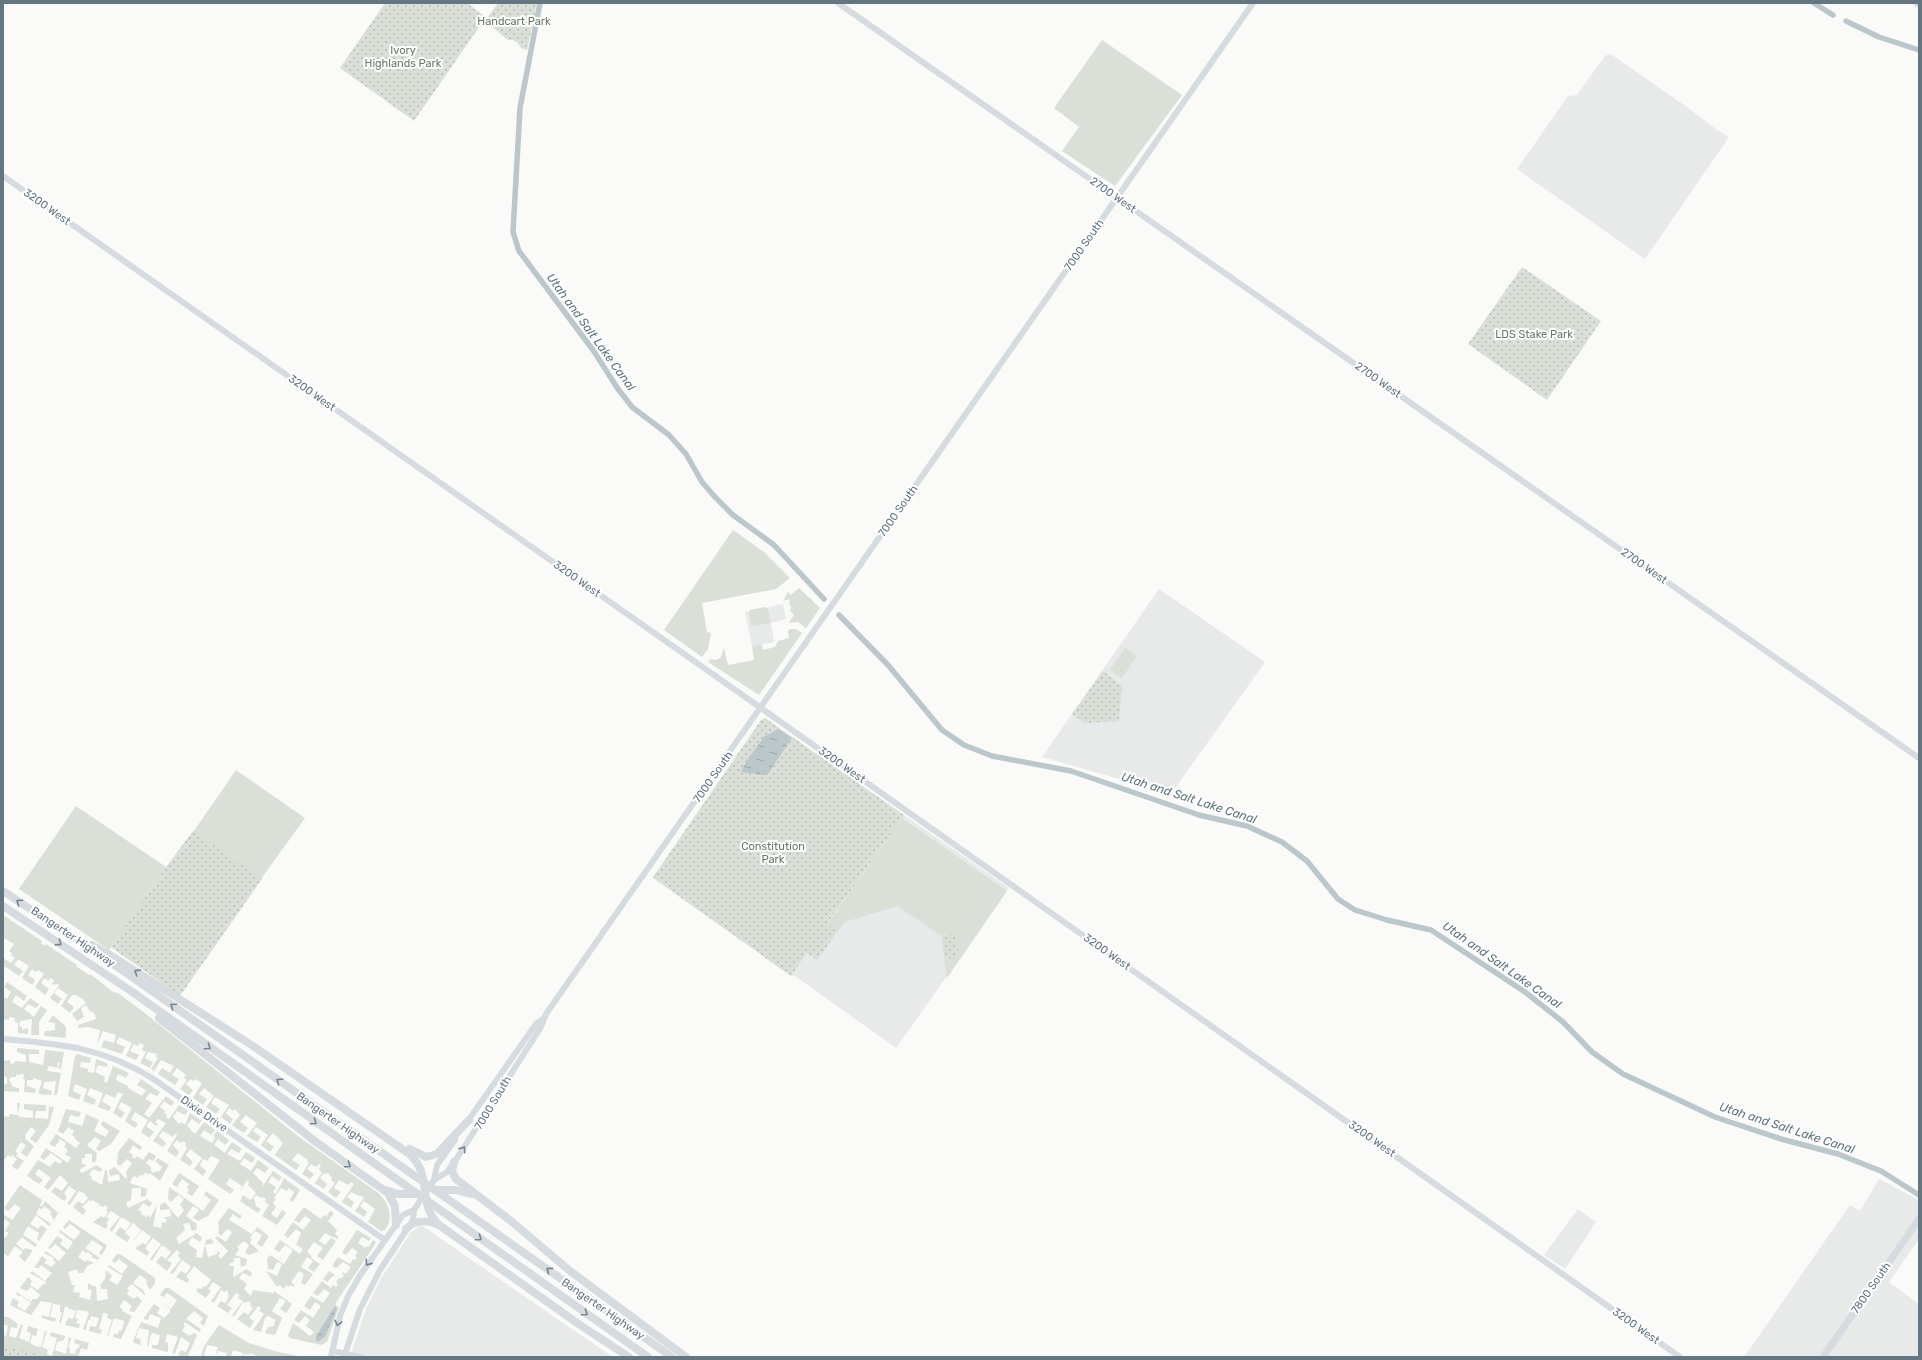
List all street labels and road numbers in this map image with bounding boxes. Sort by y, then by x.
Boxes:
street label: 2700 West [1087,174,1139,216]
street label: 3200 West [21,186,73,228]
street label: 7000 South [1061,217,1107,273]
street label: 2700 West [1352,359,1404,401]
street label: 3200 West [286,372,338,414]
street label: 7000 South [875,483,921,539]
street label: 2700 West [1618,545,1670,587]
street label: 3200 West [551,558,603,600]
street label: 3200 West [816,744,868,786]
street label: 7000 South [690,749,736,805]
street label: Bangerter Highway [29,904,117,970]
street label: 3200 West [1081,931,1133,973]
street label: 7000 South [472,1074,514,1132]
street label: Bangerter Highway [294,1089,382,1157]
street label: Dixie Drive [178,1093,230,1135]
street label: 3200 West [1346,1118,1398,1160]
street label: 7800 South [1848,1260,1894,1316]
street label: Bangerter Highway [559,1275,647,1343]
street label: 3200 West [1610,1305,1662,1347]

